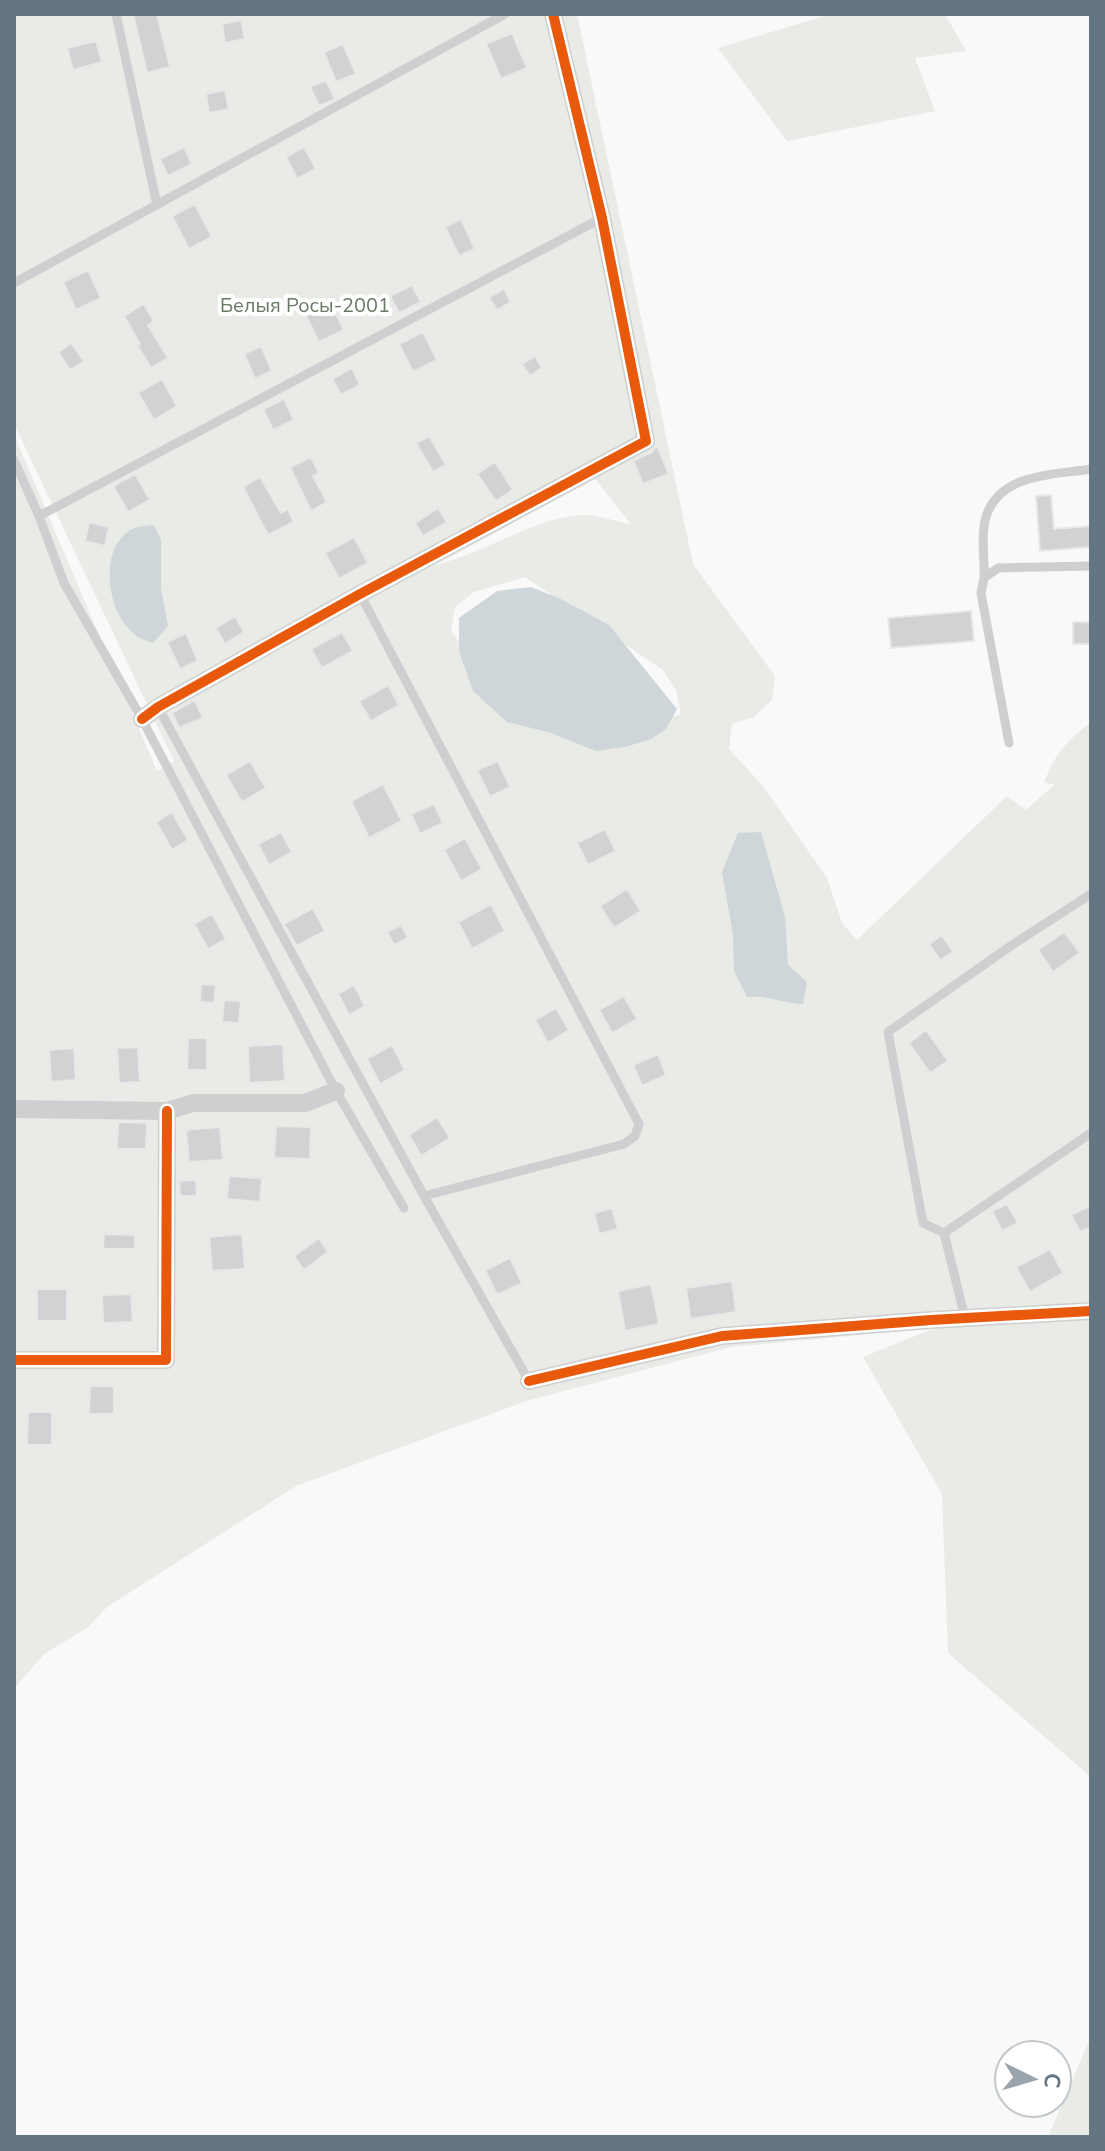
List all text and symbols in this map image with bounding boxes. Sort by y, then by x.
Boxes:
park label: Белыя Росы-2001 [220,292,390,319]
north arrow [993,2039,1073,2119]
text: С [1036,2072,1068,2089]

